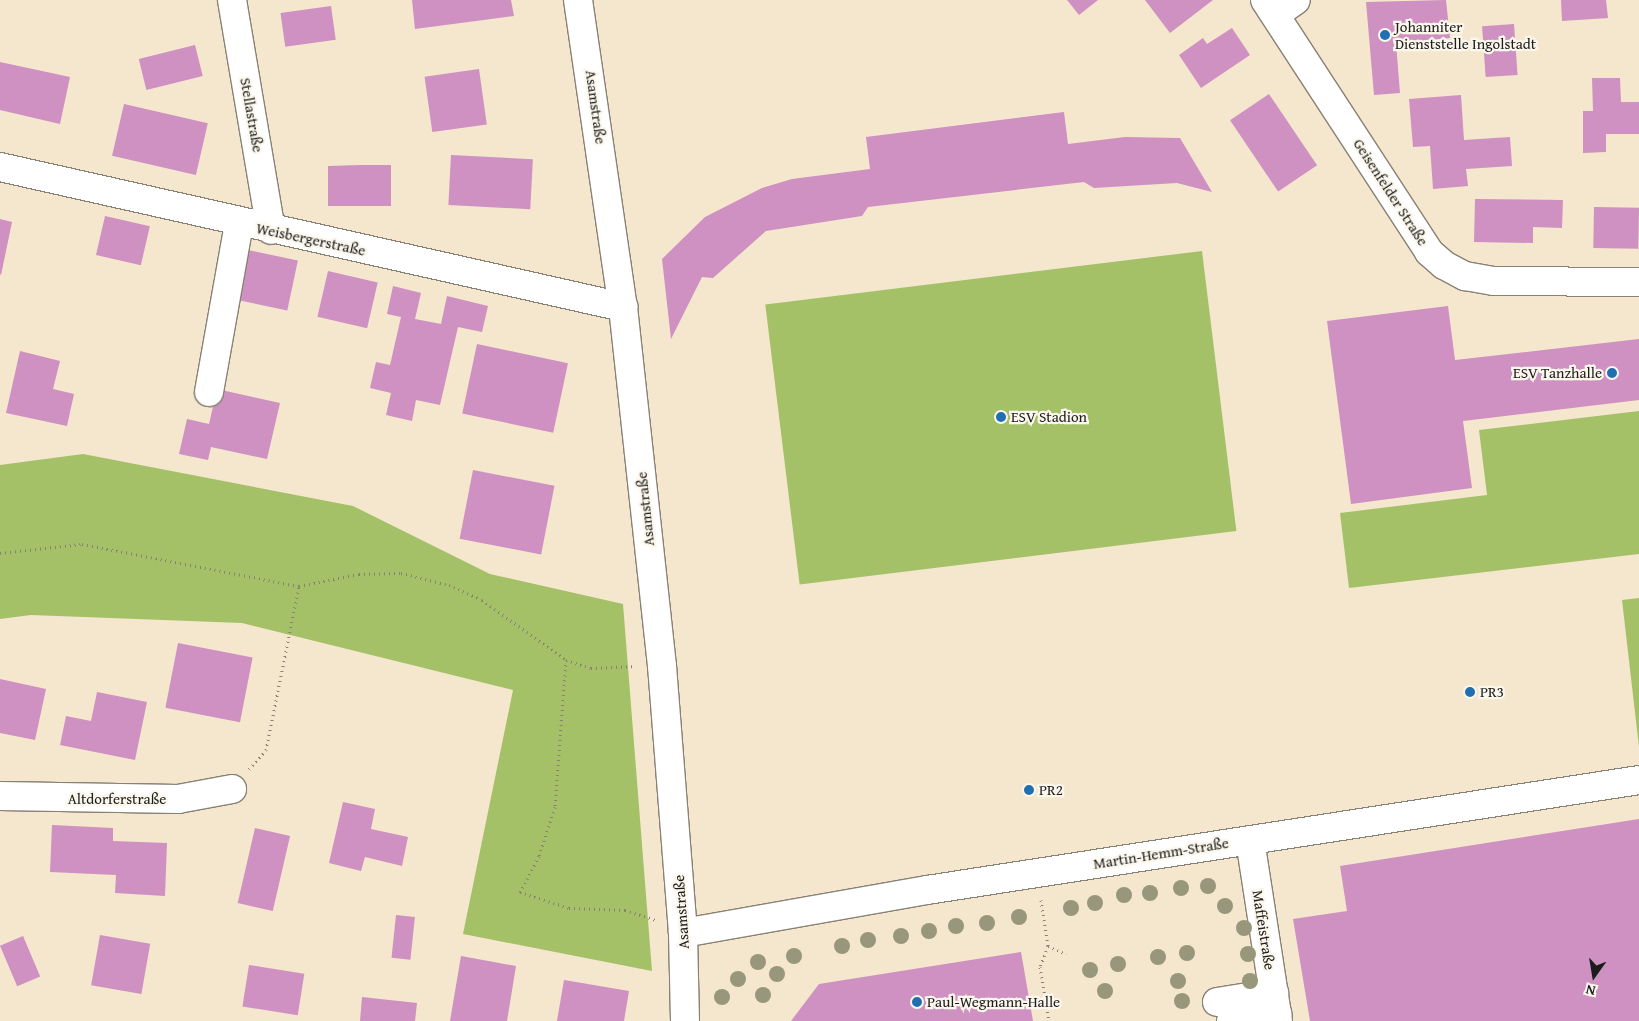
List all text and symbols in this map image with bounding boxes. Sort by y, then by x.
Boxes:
place label: Johanniter Dienststelle Ingolstadt [1395,17,1536,52]
marker: Johanniter Dienststelle Ingolstadt [1379,29,1391,41]
street label: Asamstraße [582,69,610,145]
street label: Stellastraße [237,76,267,154]
street label: Geisenfelder Straße [1350,135,1432,249]
street label: Weisbergerstraße [255,219,367,259]
place label: ESV Tanzhalle [1513,364,1602,382]
marker: ESV Tanzhalle [1606,367,1618,379]
place label: ESV Stadion [1011,408,1087,426]
marker: ESV Stadion [995,411,1007,423]
street label: Asamstraße [632,471,658,547]
place label: PR3 [1480,683,1504,701]
marker: PR3 [1464,686,1476,698]
place label: PR2 [1039,781,1063,799]
marker: PR2 [1023,784,1035,796]
street label: Altdorferstraße [68,790,166,808]
street label: Martin-Hemm-Straße [1092,833,1230,873]
street label: Asamstraße [669,874,693,950]
street label: Maffeistraße [1249,889,1279,971]
north arrow [1569,951,1619,1001]
text: N [1584,980,1597,1001]
place label: Paul-Wegmann-Halle [927,993,1060,1011]
marker: Paul-Wegmann-Halle [911,996,923,1008]

